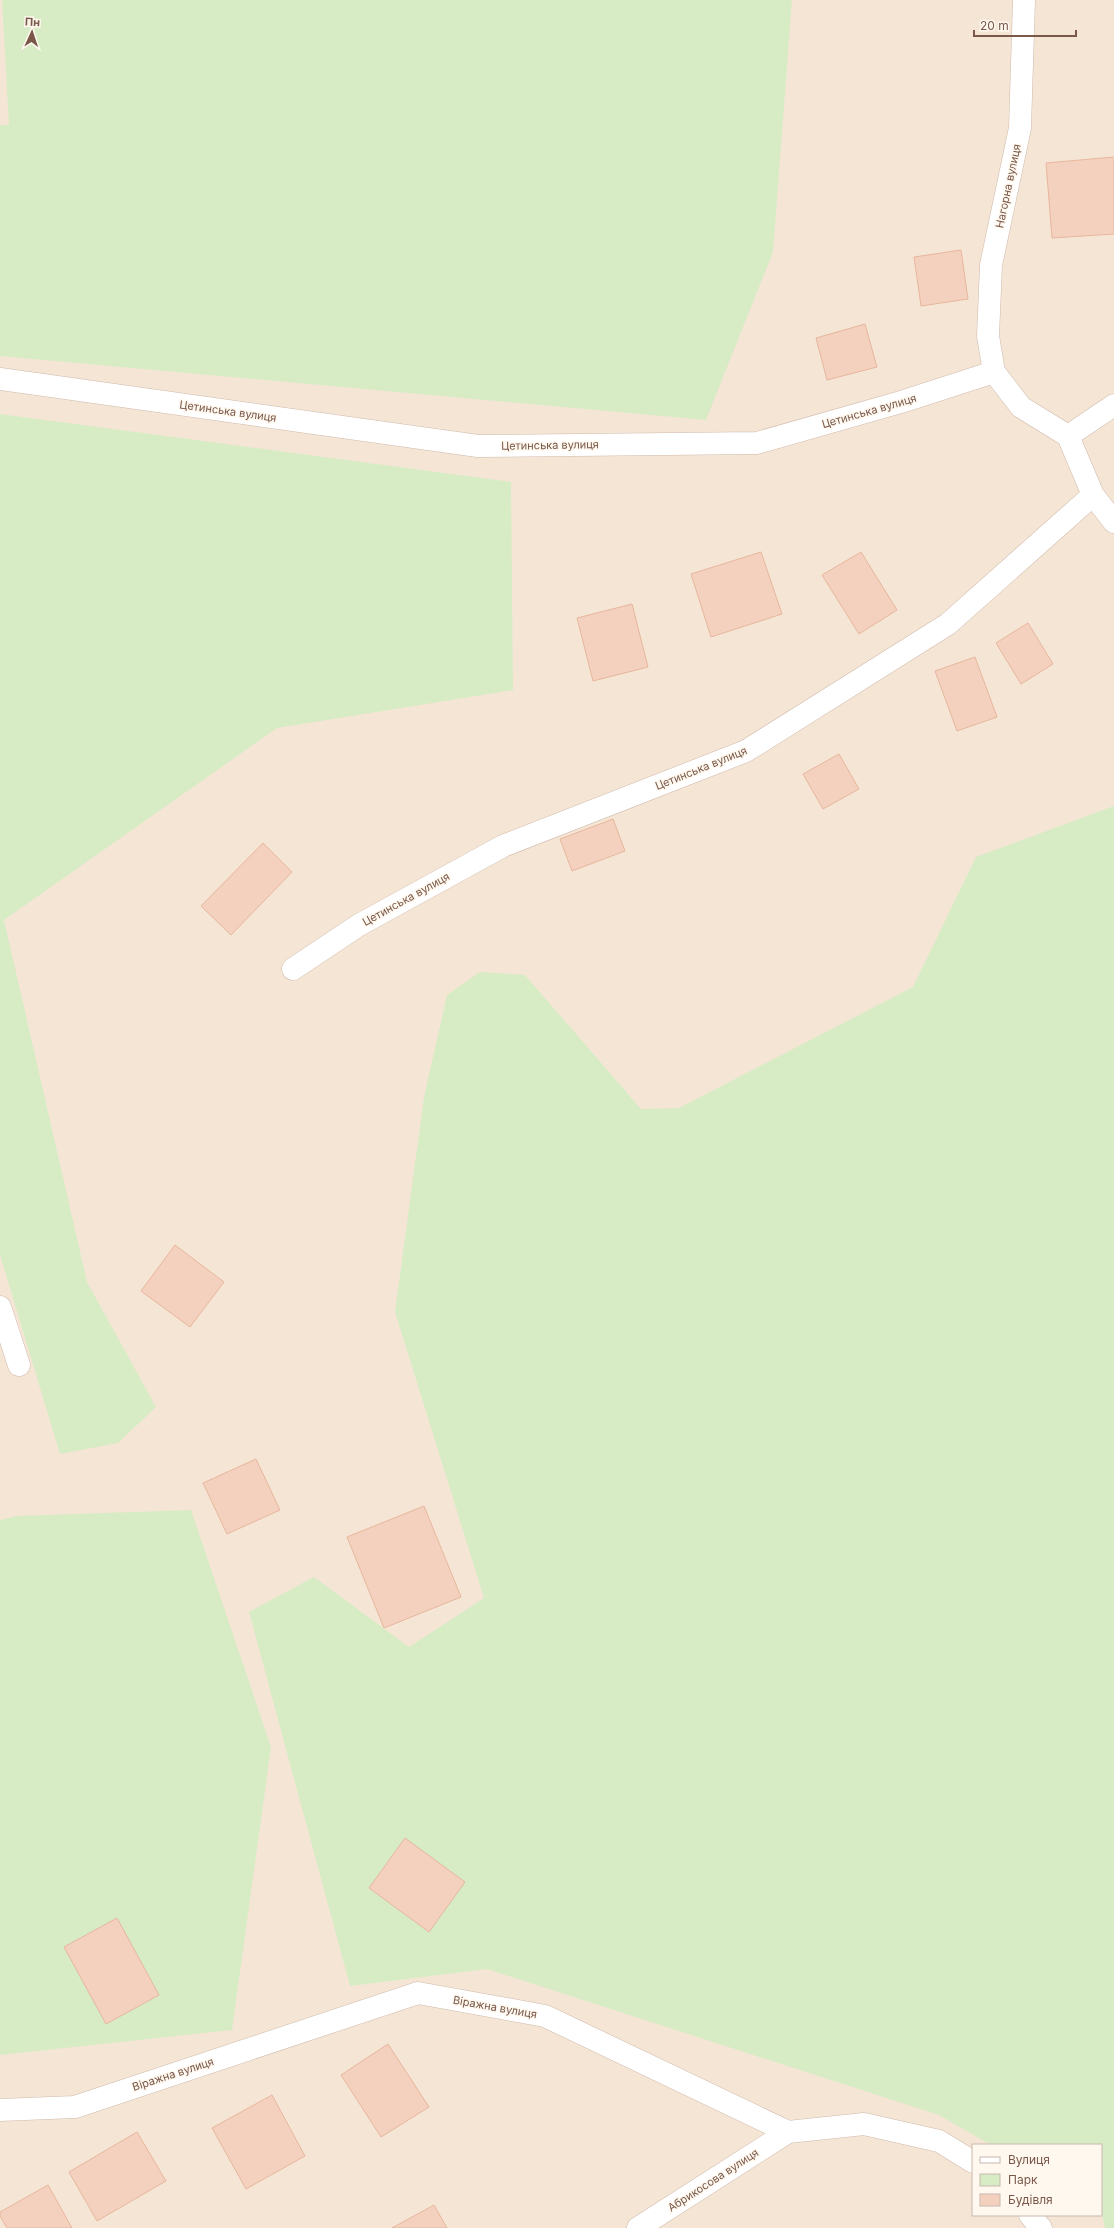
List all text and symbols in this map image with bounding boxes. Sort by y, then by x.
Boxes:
north arrow [12,12,52,52]
scale bar [974,12,1076,38]
text: Пн [25,15,41,29]
text: 20 m [980,18,1009,33]
street label: Нагорна вулиця [992,143,1024,229]
street label: Цетинська вулиця [820,391,918,431]
street label: Цетинська вулиця [179,397,277,425]
street label: Цетинська вулиця [501,437,599,453]
street label: Цетинська вулиця [653,743,749,793]
street label: Цетинська вулиця [360,869,452,929]
street label: Віражна вулиця [452,1993,538,2021]
street label: Віражна вулиця [130,2054,216,2094]
legend [972,2144,1102,2216]
street label: Абрикосова вулиця [665,2145,761,2215]
text: Вулиця [1008,2152,1050,2167]
text: Парк [1008,2172,1038,2187]
text: Будівля [1008,2192,1053,2207]

